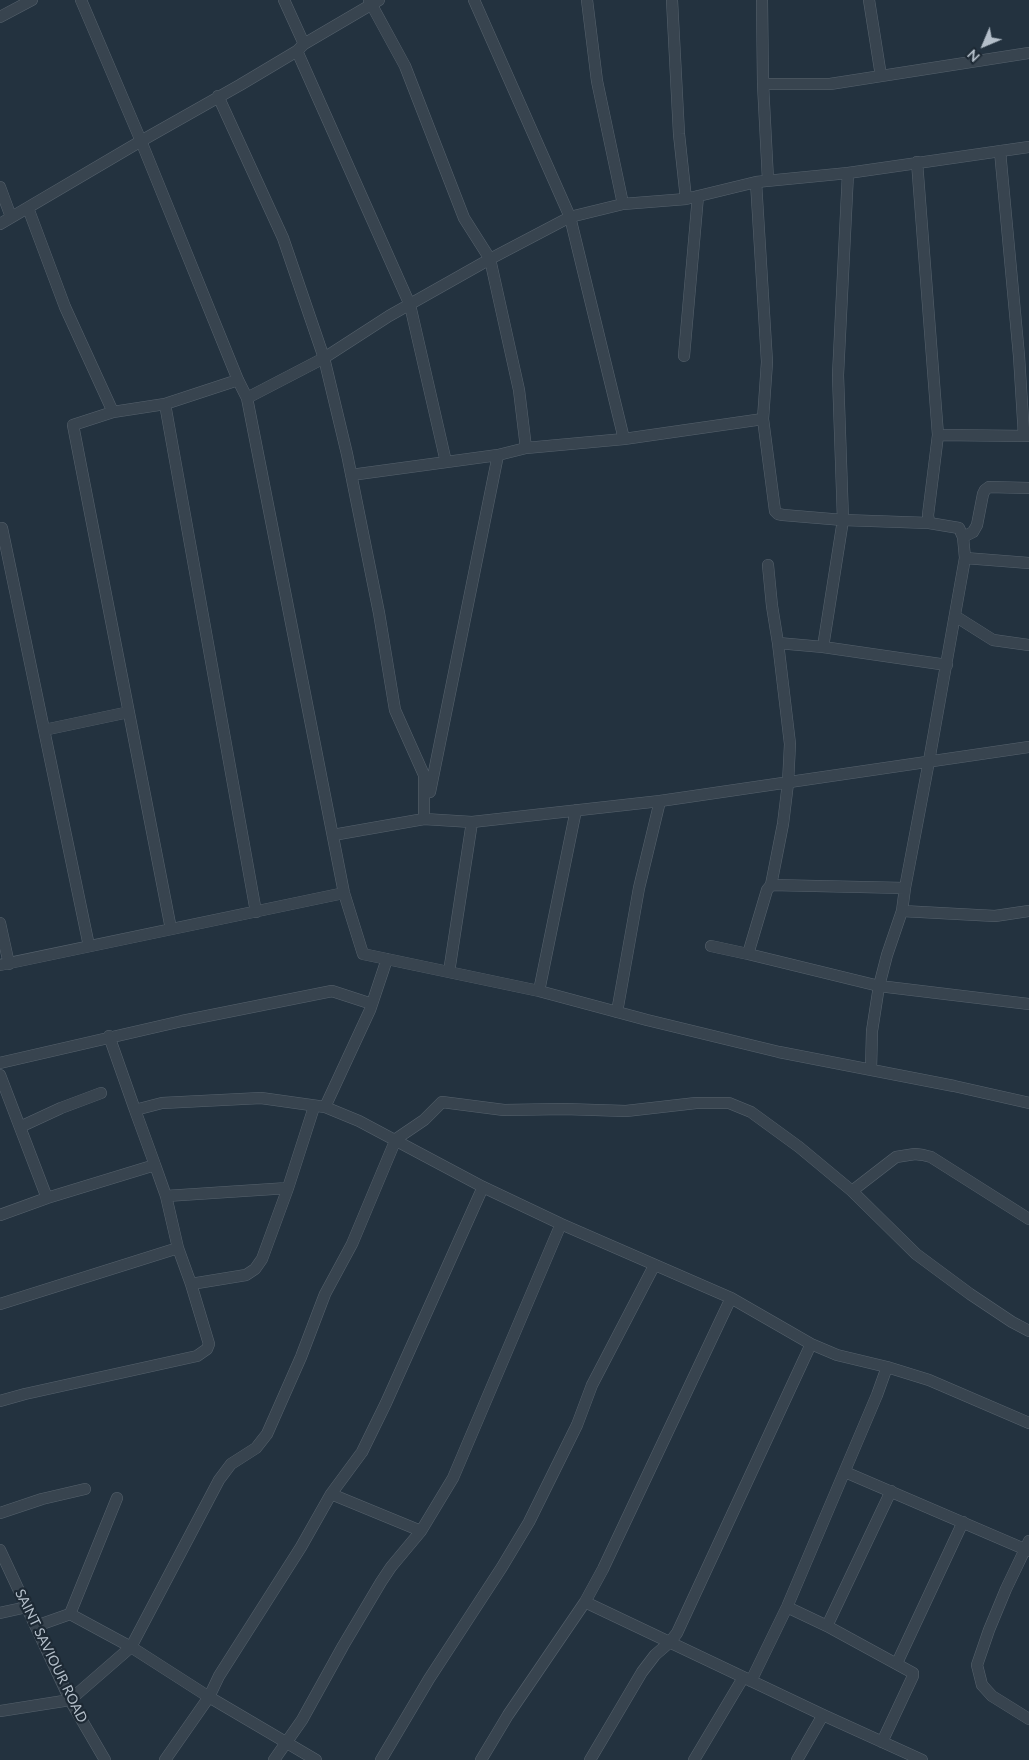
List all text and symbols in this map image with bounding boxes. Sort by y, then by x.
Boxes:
north arrow [959,20,1009,70]
text: N [963,46,983,66]
street label: SAINT SAVIOUR ROAD [11,1586,91,1726]

